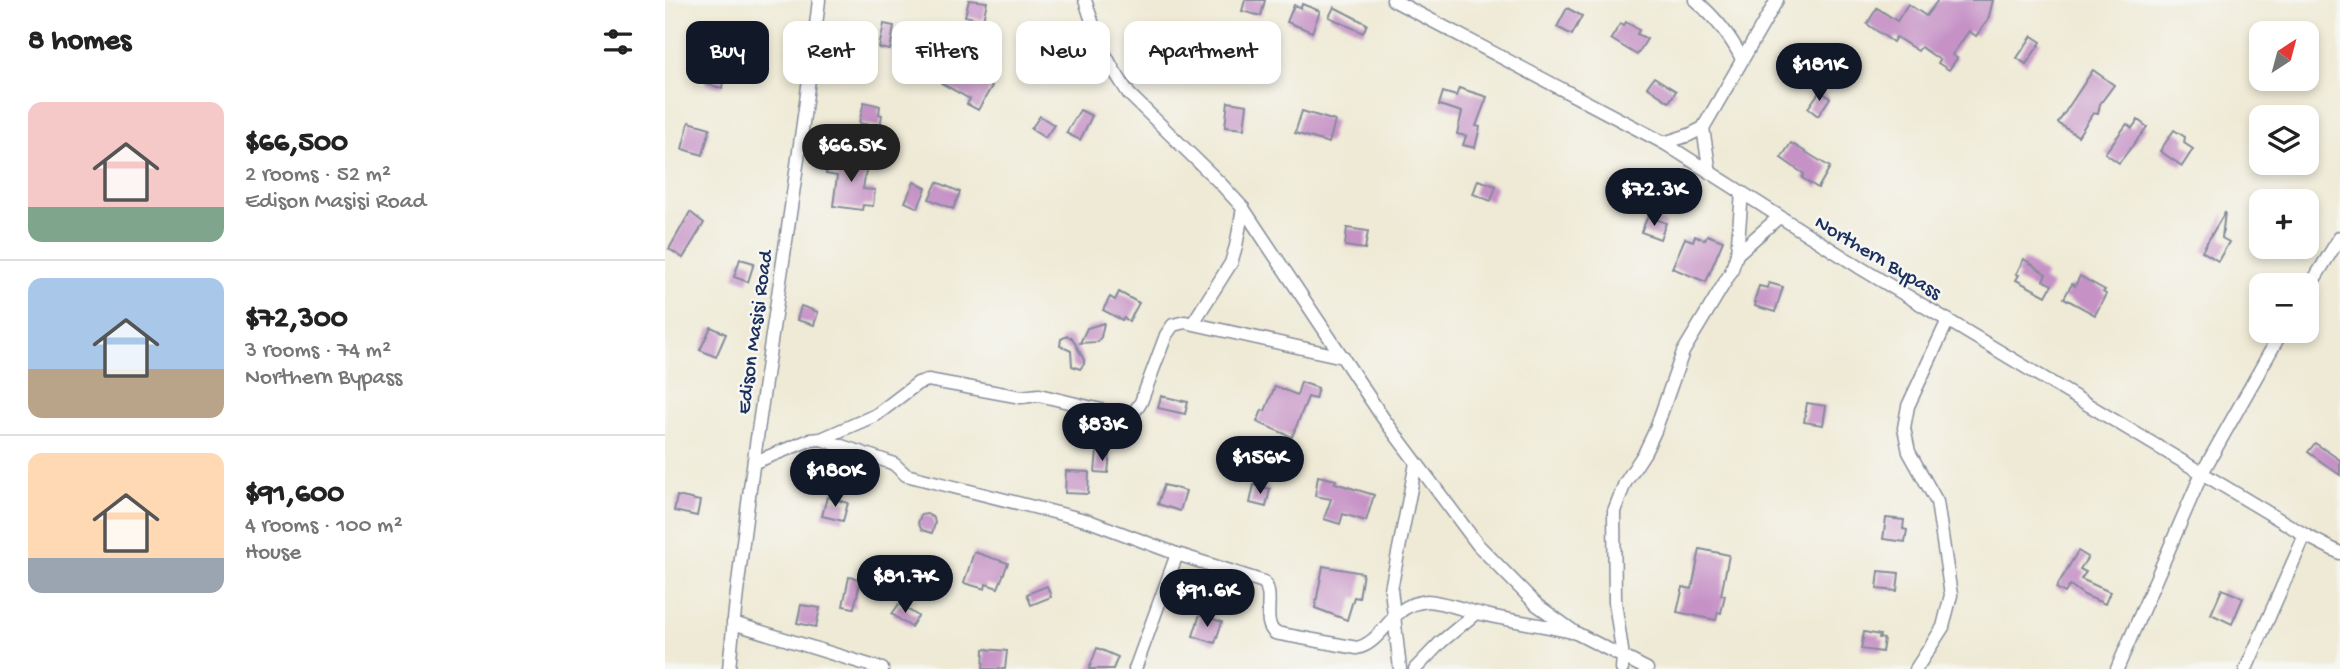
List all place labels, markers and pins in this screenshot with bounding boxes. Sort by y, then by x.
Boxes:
pin: $181K [1770,43,1868,103]
pin: $66.5K [794,124,908,184]
pin: $72.3K [1597,168,1711,228]
pin: $83K [1061,404,1143,463]
pin: $156K [1211,436,1309,496]
pin: $180K [786,449,884,509]
pin: $81.7K [848,556,962,615]
pin: $91.6K [1150,570,1264,629]

